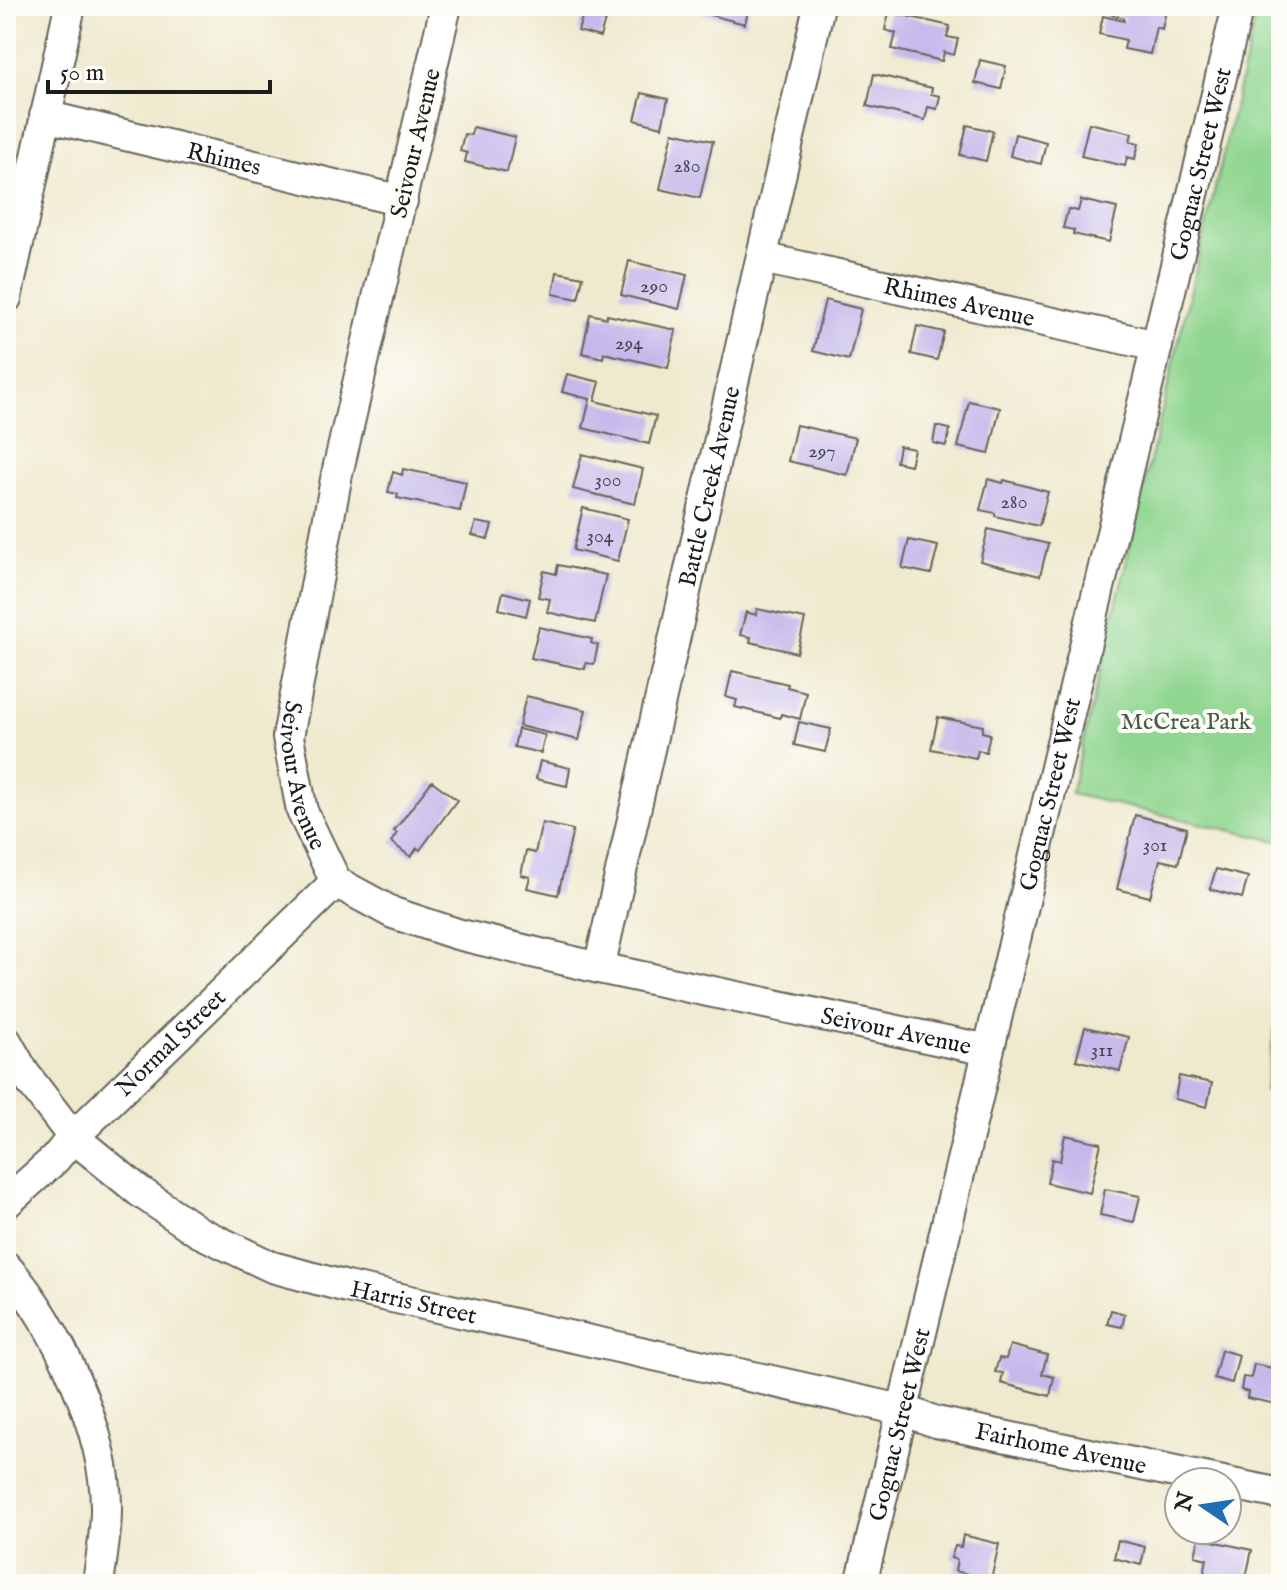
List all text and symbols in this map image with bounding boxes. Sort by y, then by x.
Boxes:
scale bar [48,44,270,94]
text: 50 m [60,58,104,89]
street label: Seivour Avenue [384,65,449,221]
street label: Goguac Street West [1164,65,1240,264]
street label: Rhimes [183,136,264,184]
house number: 280 [673,154,701,179]
street label: Rhimes Avenue [880,272,1037,335]
house number: 290 [640,274,668,299]
house number: 294 [615,331,643,356]
street label: Battle Creek Avenue [673,383,749,590]
house number: 297 [808,439,836,464]
house number: 300 [594,468,622,493]
house number: 280 [1000,490,1028,515]
house number: 304 [586,524,614,549]
street label: Goguac Street West [1013,695,1089,894]
street label: Seivour Avenue [271,698,332,855]
park label: McCrea Park [1121,707,1252,738]
house number: 301 [1143,833,1167,858]
street label: Normal Street [110,983,233,1104]
street label: Seivour Avenue [818,1001,974,1063]
house number: 311 [1091,1038,1113,1063]
street label: Harris Street [347,1274,479,1332]
street label: Goguac Street West [863,1325,939,1525]
street label: Fairhome Avenue [972,1417,1149,1483]
north arrow [1163,1466,1243,1546]
text: N [1169,1490,1201,1515]

